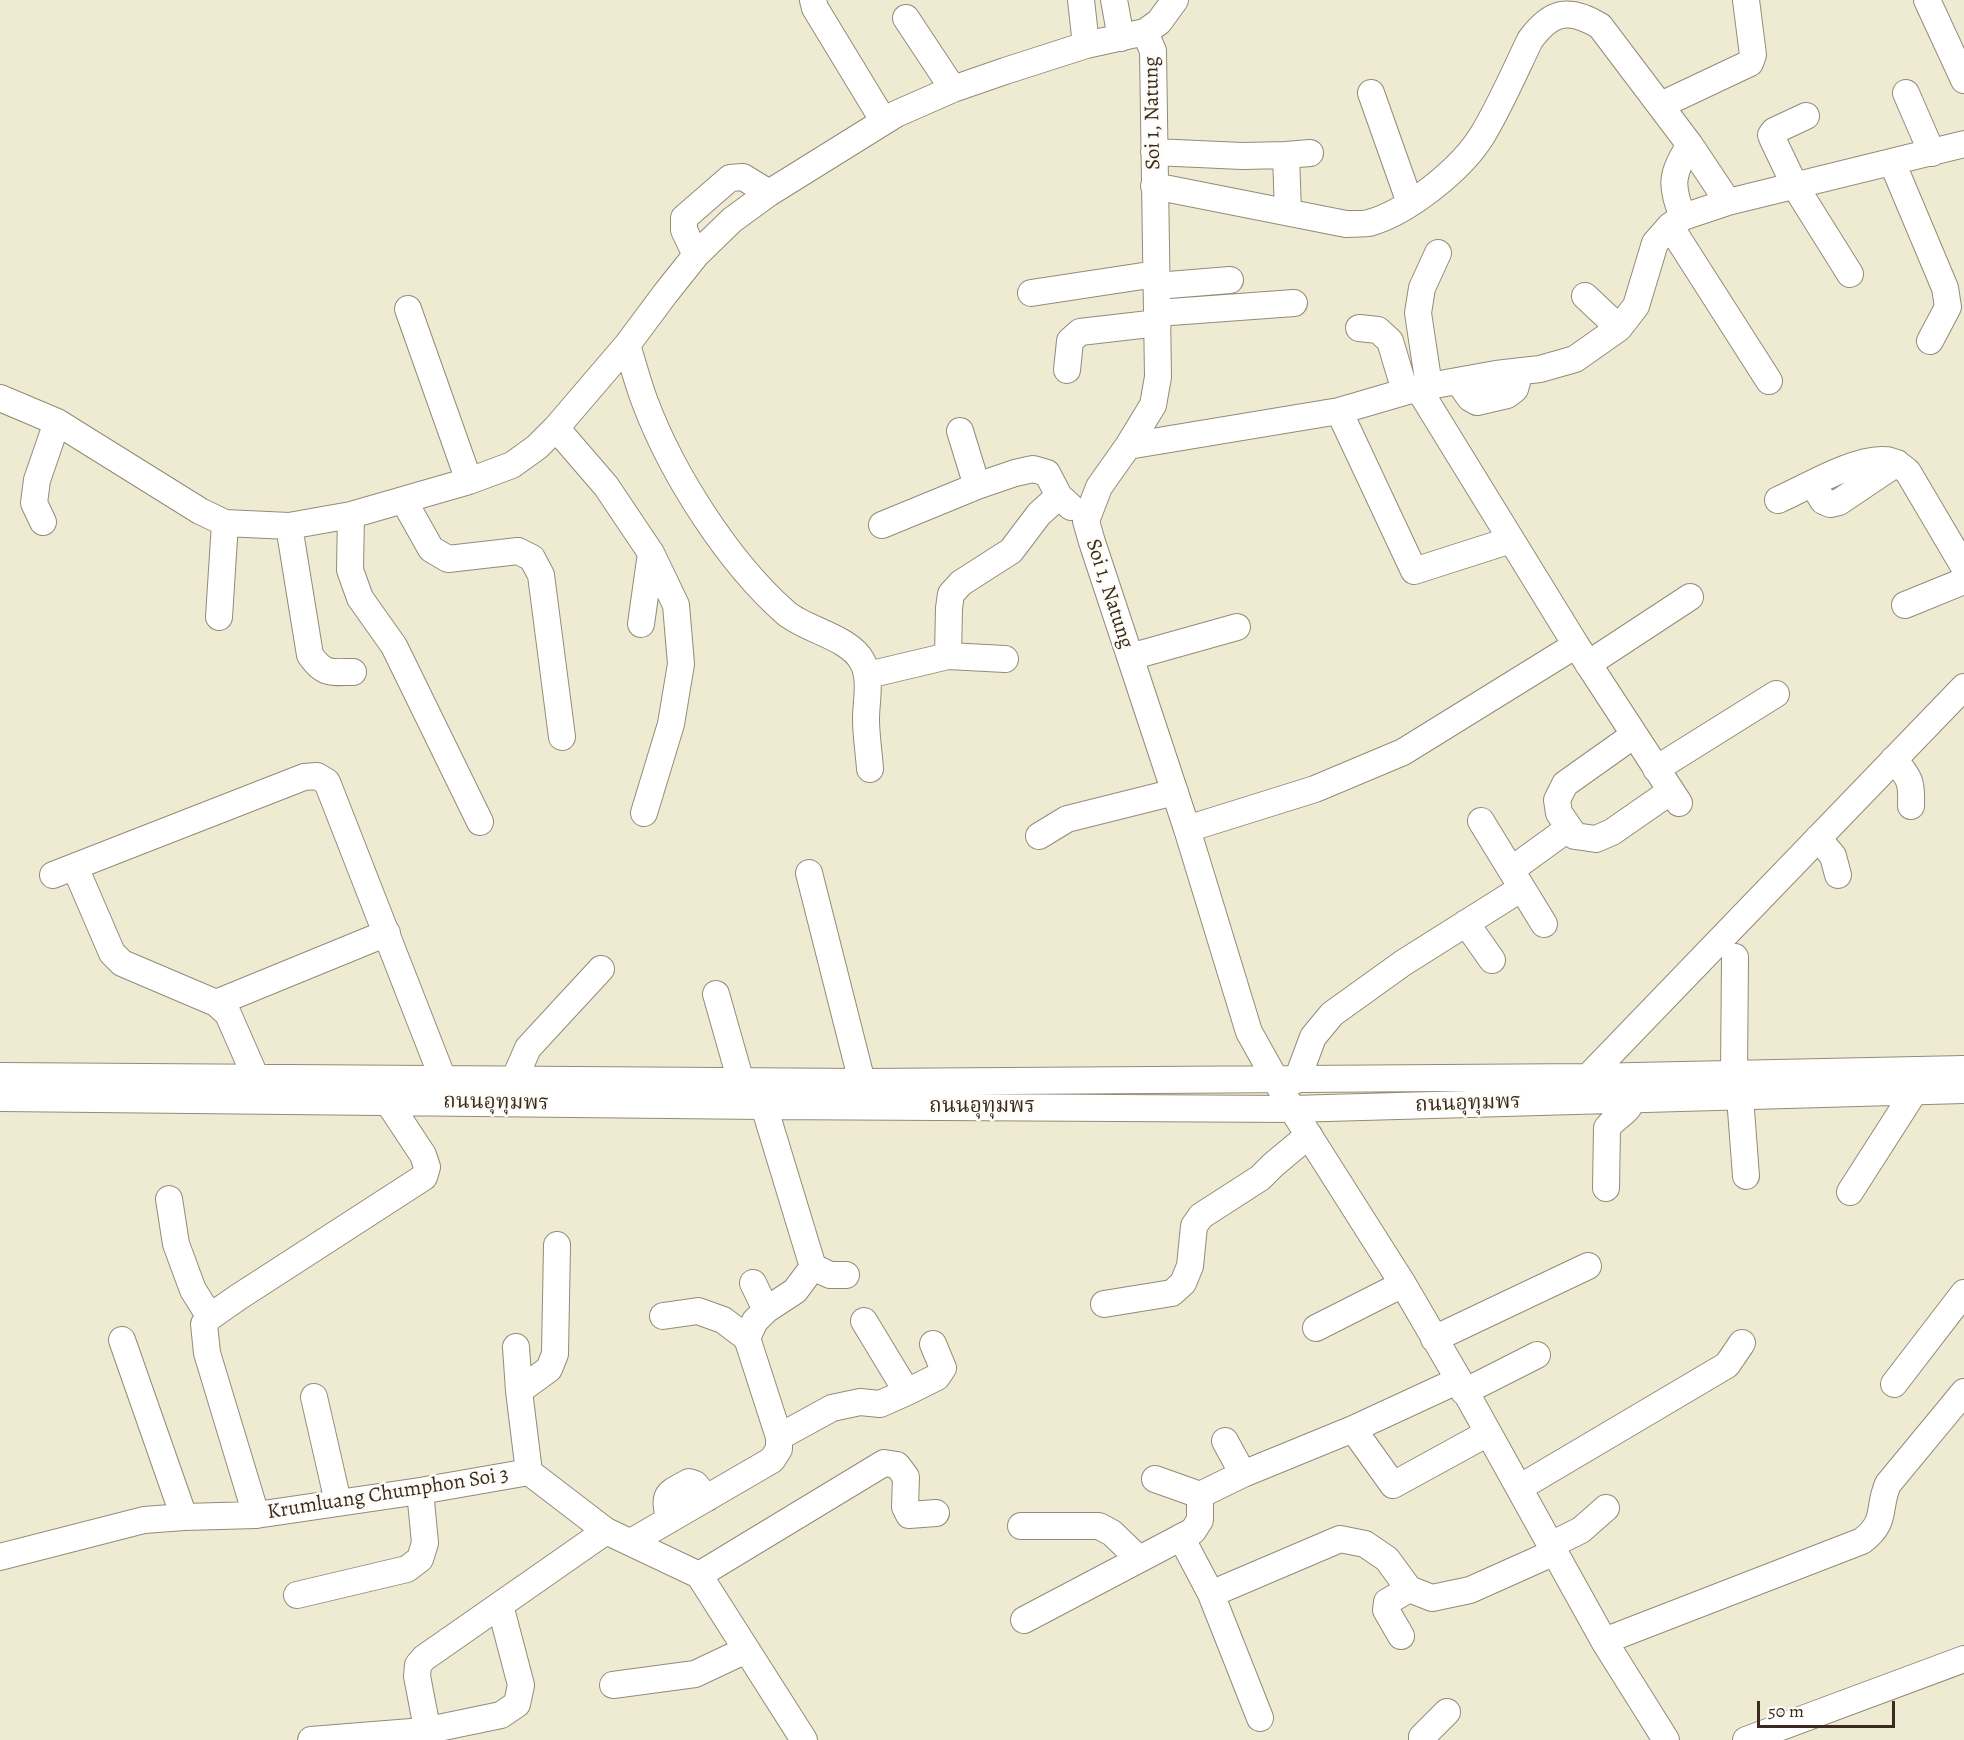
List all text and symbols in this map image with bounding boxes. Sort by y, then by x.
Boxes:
street label: Soi 1, Natung [1139,56,1167,170]
street label: Soi 1, Natung [1079,536,1139,652]
street label: ถนนอุทุมพร [443,1089,549,1117]
street label: ถนนอุทุมพร [1415,1090,1521,1118]
street label: ถนนอุทุมพร [929,1094,1035,1120]
street label: Krumluang Chumphon Soi 3 [265,1462,511,1526]
scale bar [1760,1689,1898,1727]
text: 50 m [1768,1699,1804,1723]

